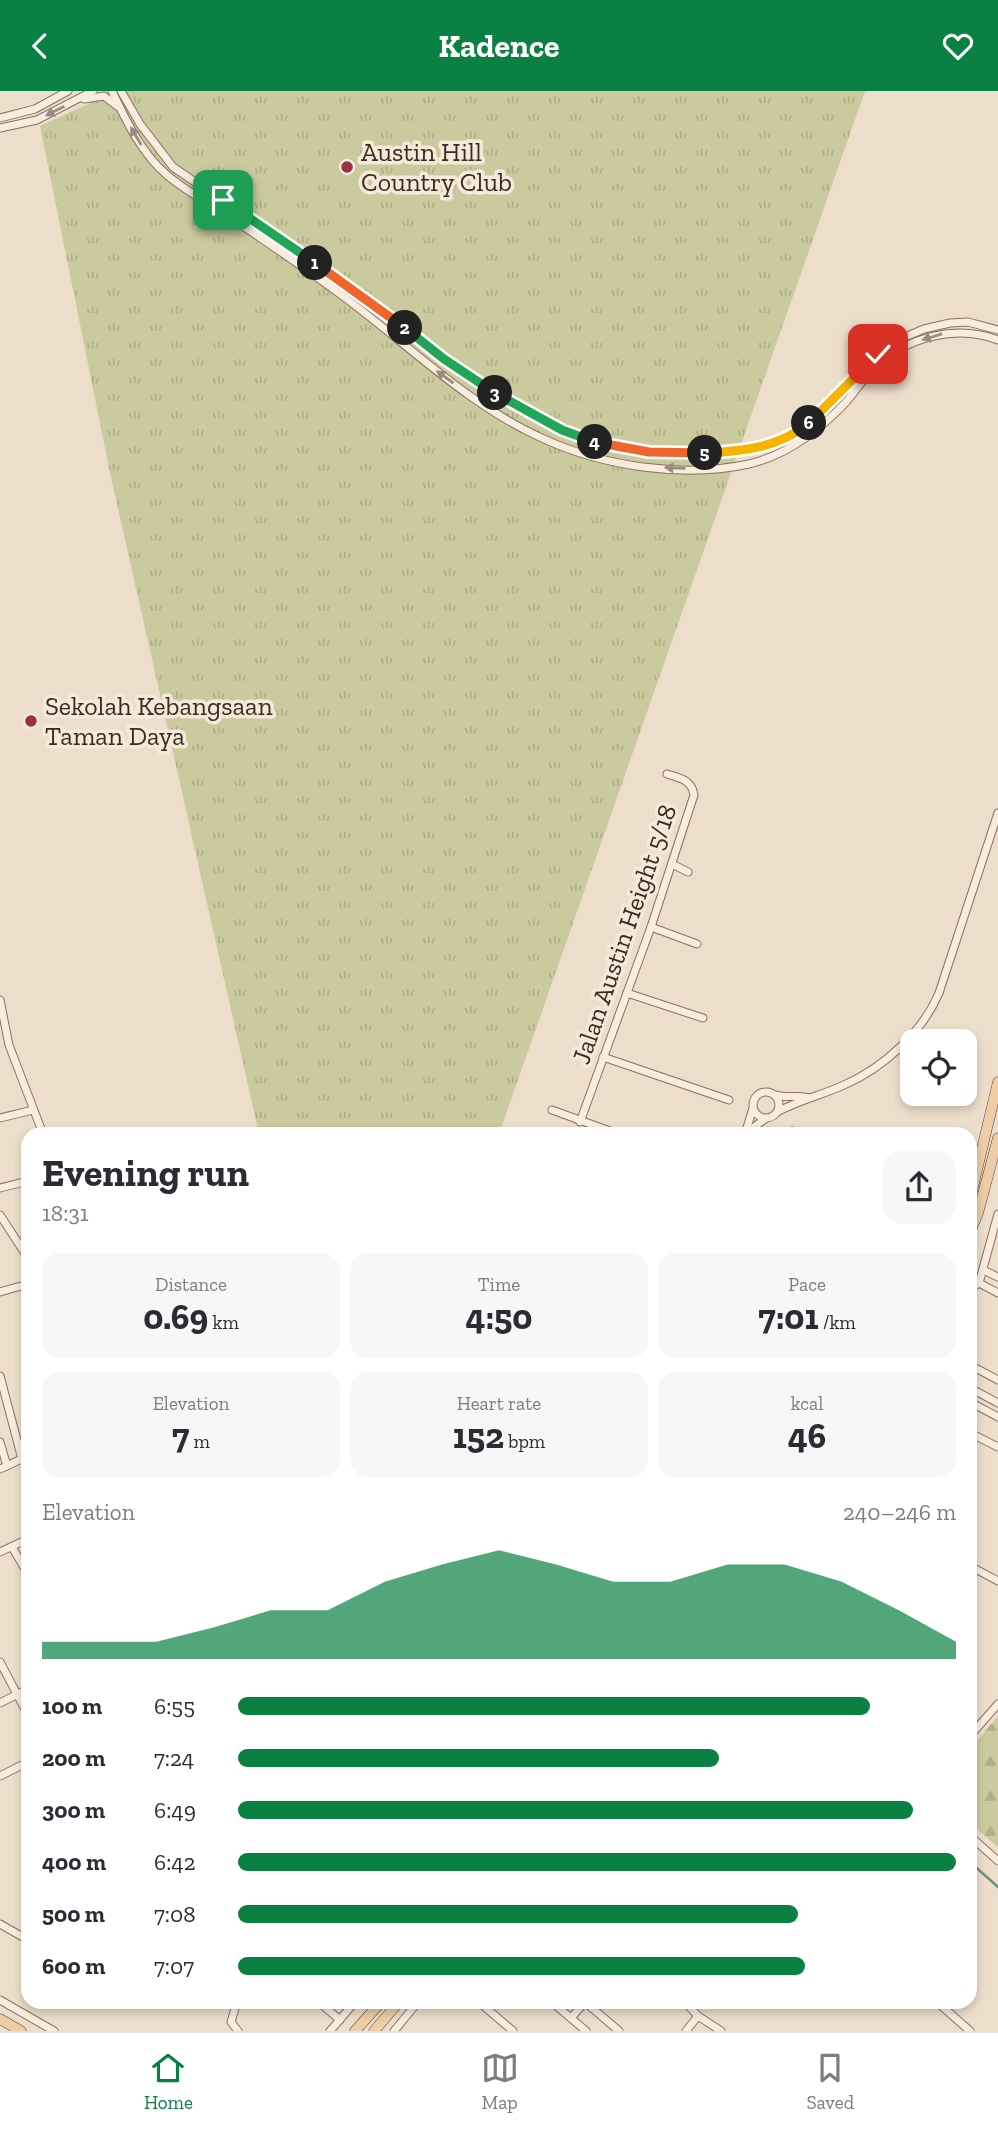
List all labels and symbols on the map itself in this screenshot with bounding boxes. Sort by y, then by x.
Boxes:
one-way arrow [45,106,65,117]
one-way arrow [130,126,142,145]
place label: Austin Hill Country Club [361,136,512,198]
marker: Austin Hill Country Club [339,159,355,175]
pin [193,170,253,230]
pin: 1 [298,245,332,281]
pin: 2 [388,310,422,345]
pin [848,324,908,384]
one-way arrow [921,333,942,343]
one-way arrow [436,370,454,384]
pin: 3 [477,375,512,411]
pin: 6 [792,405,826,441]
pin: 4 [578,425,612,459]
pin: 5 [688,435,722,471]
one-way arrow [664,463,686,474]
place label: Sekolah Kebangsaan Taman Daya [45,690,273,752]
marker: Sekolah Kebangsaan Taman Daya [23,713,39,729]
street label: Jalan Austin Height 5/18 [565,800,683,1068]

